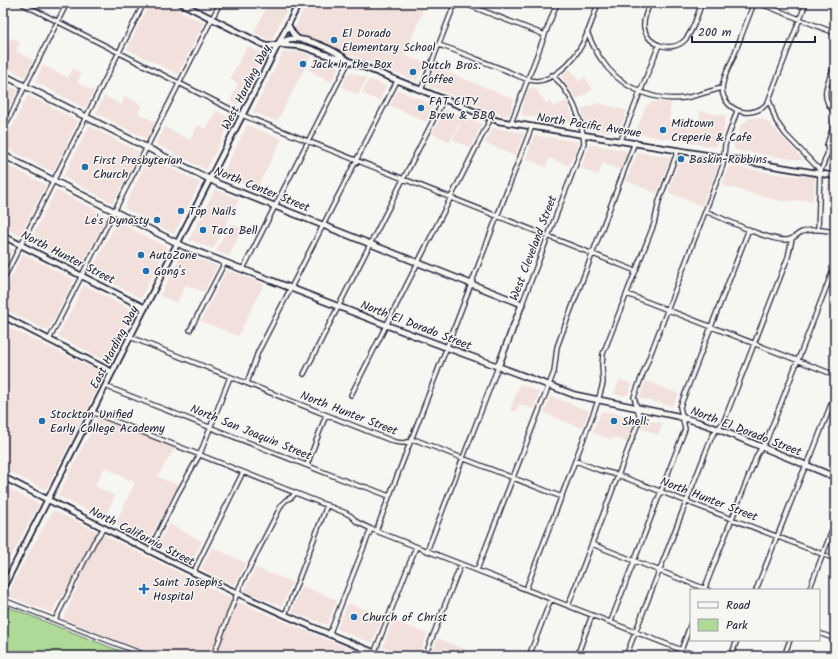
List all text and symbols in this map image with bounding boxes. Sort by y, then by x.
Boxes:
scale bar [692,18,815,44]
text: 200 m [698,23,732,42]
place label: El Dorado Elementary School [342,24,435,57]
marker: El Dorado Elementary School [329,35,339,45]
street label: West Harding Way [217,41,276,133]
place label: Jack in the Box [311,55,392,74]
place label: Dutch Bros. Coffee [421,56,481,89]
marker: Jack in the Box [298,59,308,69]
marker: Dutch Bros. Coffee [408,67,418,77]
place label: FAT CITY Brew & BBQ [429,92,495,125]
marker: FAT CITY Brew & BBQ [416,103,426,113]
street label: North Pacific Avenue [535,108,643,143]
place label: Midtown Creperie & Cafe [671,114,752,147]
marker: Midtown Creperie & Cafe [658,125,668,135]
place label: Baskin-Robbins [689,150,767,169]
place label: First Presbyterian Church [93,151,183,184]
marker: Baskin-Robbins [676,154,686,164]
marker: First Presbyterian Church [80,162,90,172]
street label: North Center Street [211,162,313,217]
street label: West Cleveland Street [505,192,562,304]
place label: Top Nails [189,202,236,221]
marker: Top Nails [176,206,186,216]
place label: Le's Dynasty [85,211,149,230]
marker: Le's Dynasty [152,215,162,225]
place label: Taco Bell [211,221,258,240]
marker: Taco Bell [198,225,208,235]
street label: North Hunter Street [18,226,118,289]
place label: AutoZone [149,246,197,265]
marker: AutoZone [136,250,146,260]
place label: Gong's [154,262,186,281]
marker: Gong's [141,266,151,276]
street label: North El Dorado Street [358,296,474,356]
street label: East Harding Way [85,302,144,392]
street label: North Hunter Street [297,386,401,441]
street label: North San Joaquin Street [187,399,315,466]
street label: North El Dorado Street [688,402,804,462]
place label: Stockton Unified Early College Academy [50,405,165,438]
place label: Shell: [622,412,649,431]
marker: Stockton Unified Early College Academy [37,416,47,426]
marker: Shell: [609,416,619,426]
street label: North Hunter Street [657,472,761,527]
street label: North California Street [86,502,198,571]
place label: Saint Josephs Hospital [153,573,223,606]
marker: Saint Josephs Hospital [138,583,150,595]
legend [690,589,820,641]
text: Road [726,596,751,615]
place label: Church of Christ [362,608,447,627]
marker: Church of Christ [349,612,359,622]
text: Park [726,616,748,635]

